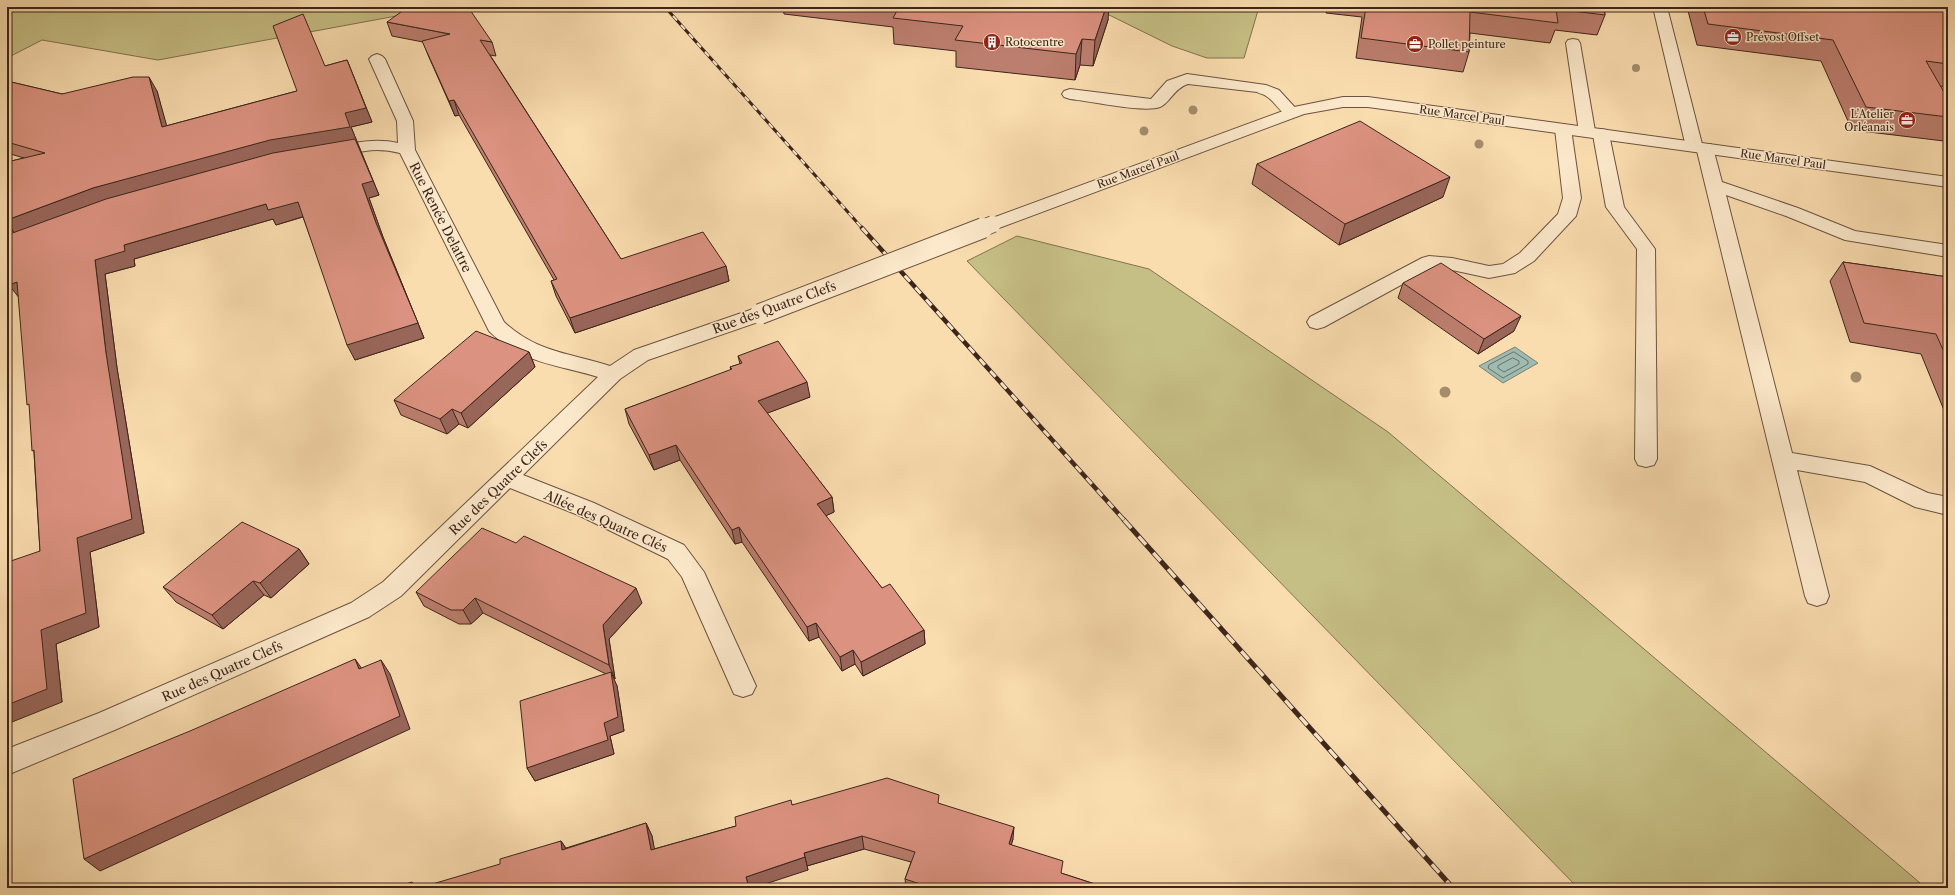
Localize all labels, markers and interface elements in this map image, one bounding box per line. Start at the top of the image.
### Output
office icon: Prévost Offset [1723,27,1743,47]
place label: Prévost Offset [1746,30,1819,44]
building icon: Rotocentre [982,32,1002,52]
office icon: Pollet peinture [1405,34,1425,54]
place label: Rotocentre [1005,35,1064,49]
place label: Pollet peinture [1428,37,1506,51]
street label: Rue Marcel Paul [1418,102,1506,128]
place label: L'Atelier Orléanais [1844,107,1894,134]
office icon: L'Atelier Orléanais [1897,110,1917,130]
street label: Rue Marcel Paul [1739,146,1827,172]
street label: Rue Marcel Paul [1095,148,1182,191]
street label: Rue Renée Delattre [406,159,476,275]
street label: Rue des Quatre Clefs [710,277,838,337]
street label: Rue des Quatre Clefs [446,436,551,538]
street label: Allée des Quatre Clés [541,486,670,555]
street label: Rue des Quatre Clefs [159,637,285,705]

